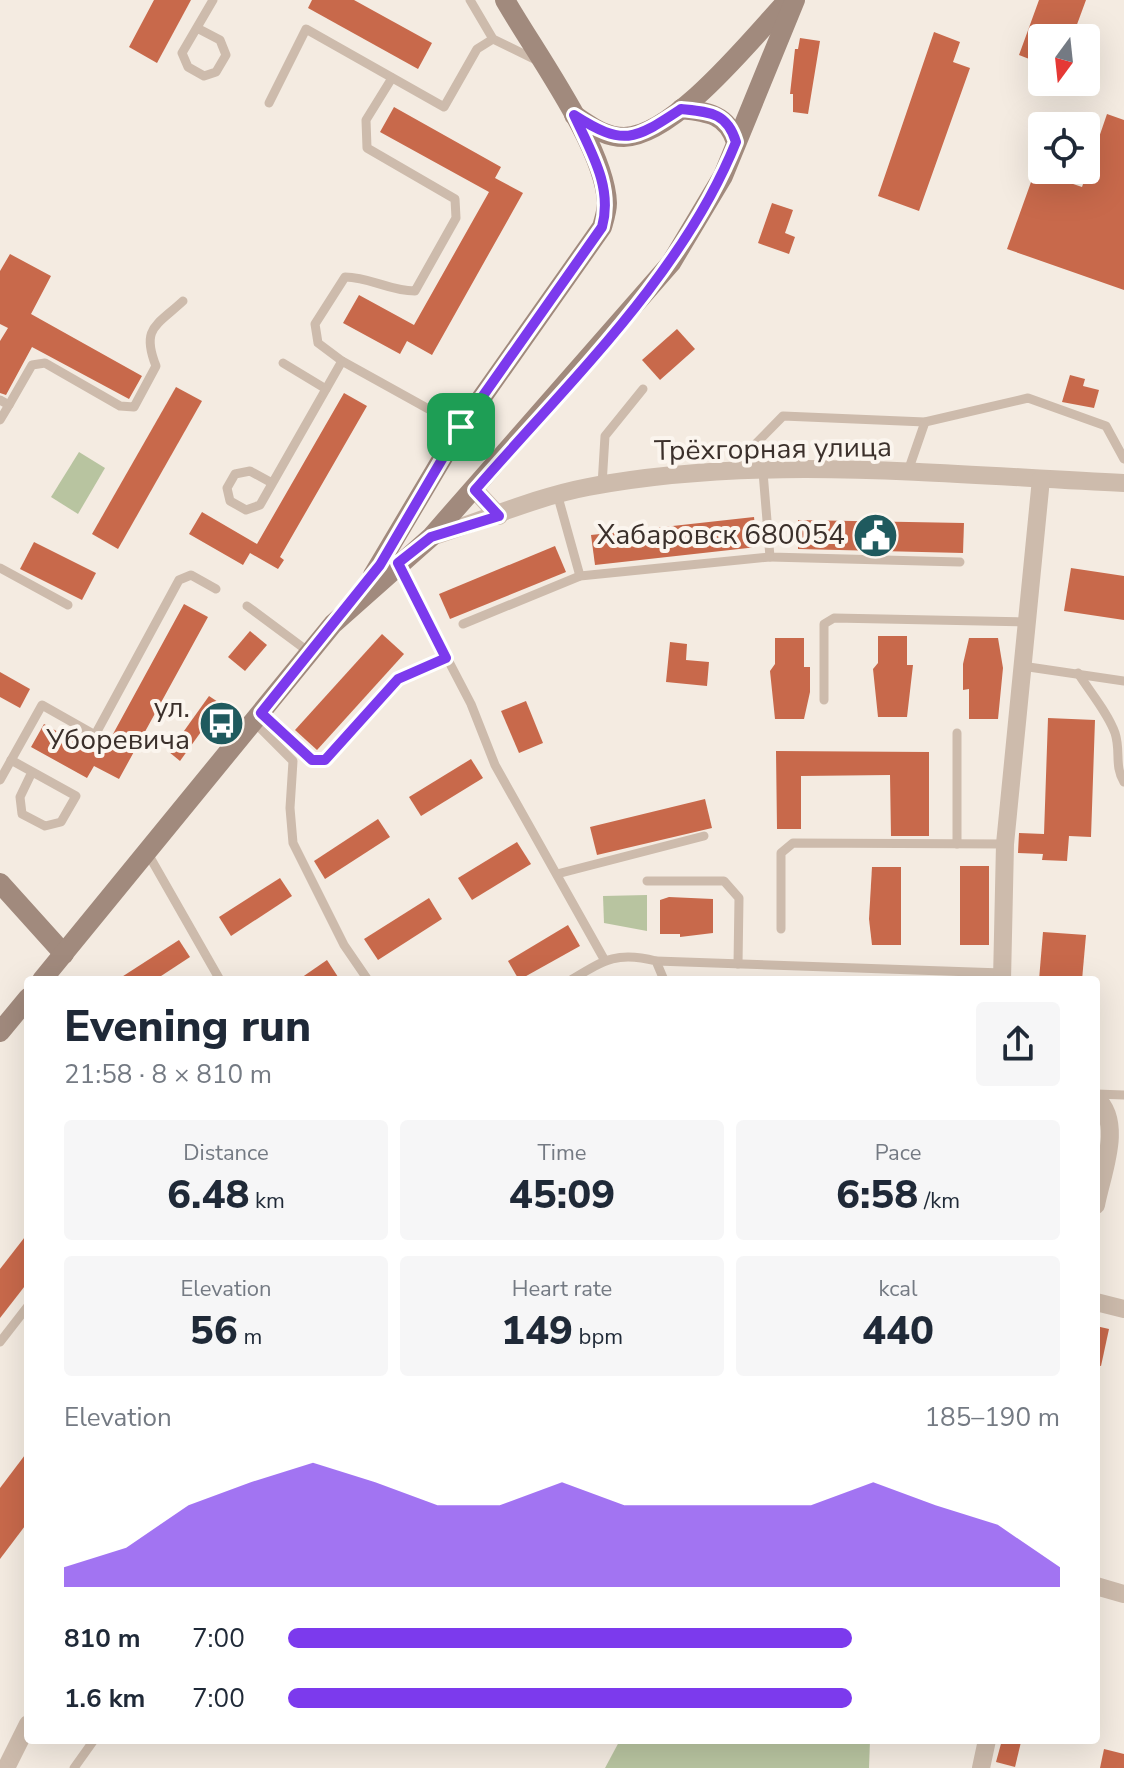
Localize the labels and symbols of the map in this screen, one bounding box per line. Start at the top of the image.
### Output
north arrow [1028,24,1100,96]
pin [427,393,495,461]
street label: Трёхгорная улица [654,428,892,470]
public building icon: Хабаровск 680054 [852,511,900,559]
place label: Хабаровск 680054 [597,516,845,554]
place label: ул. Уборевича [45,689,190,759]
bus stop icon: ул. Уборевича [197,700,245,748]

